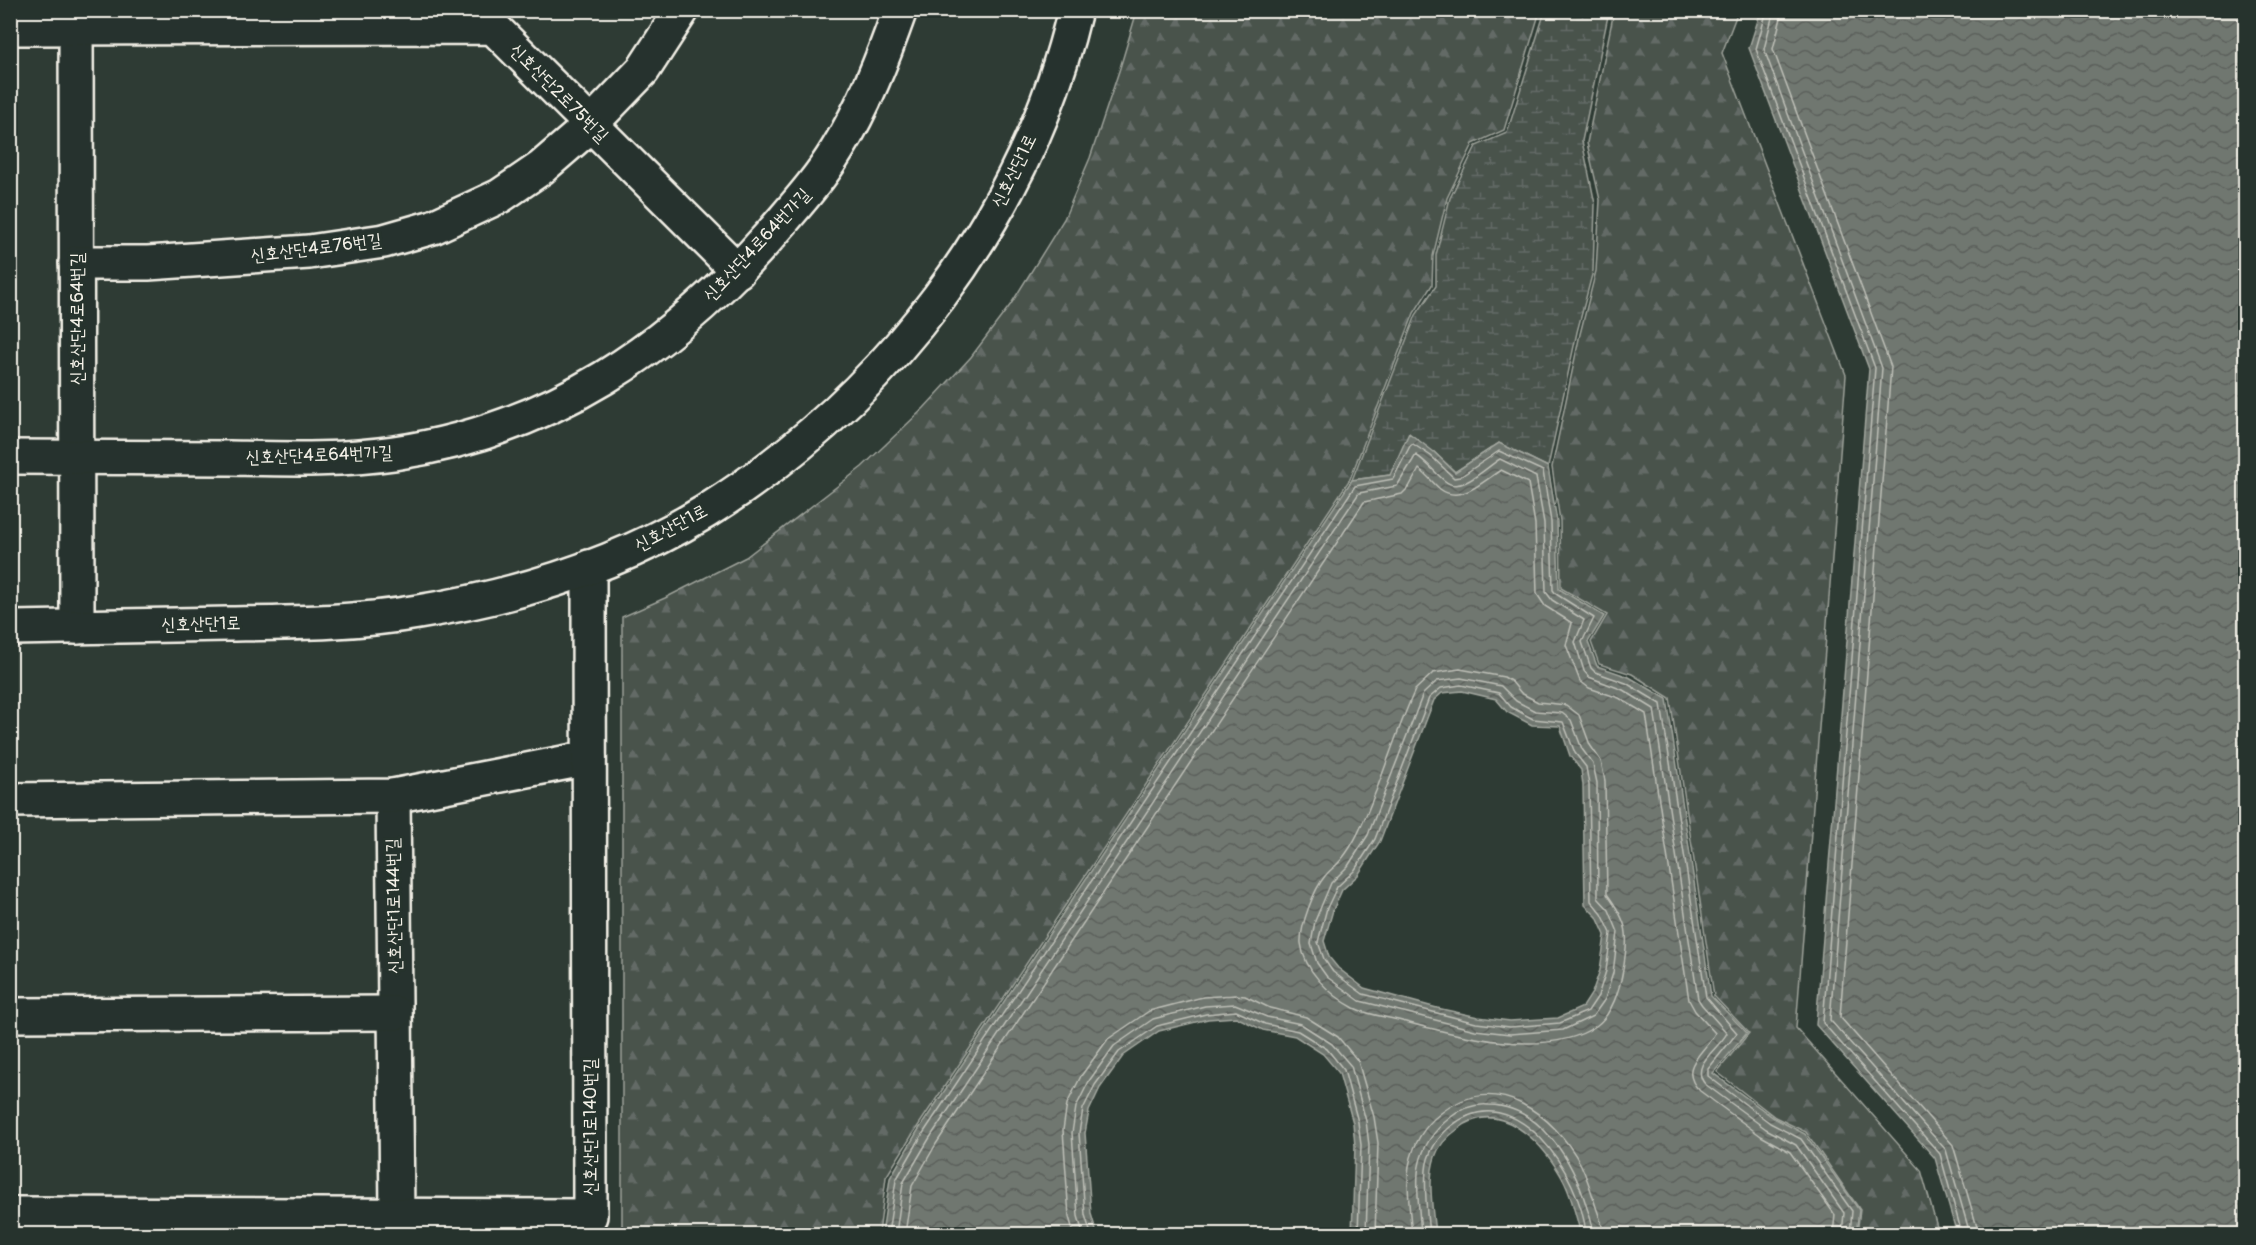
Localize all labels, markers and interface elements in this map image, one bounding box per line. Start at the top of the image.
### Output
street label: 신호산단2로75번길 [505,39,614,148]
street label: 신호산단1로 [986,130,1042,212]
street label: 신호산단4로64번가길 [698,183,816,307]
street label: 신호산단4로76번길 [249,228,383,267]
street label: 신호산단4로64번길 [66,252,89,385]
street label: 신호산단4로64번가길 [245,441,393,469]
street label: 신호산단1로 [631,499,711,557]
street label: 신호산단1로 [161,612,241,636]
street label: 신호산단1로144번길 [381,837,407,974]
street label: 신호산단1로140번길 [579,1057,602,1196]

